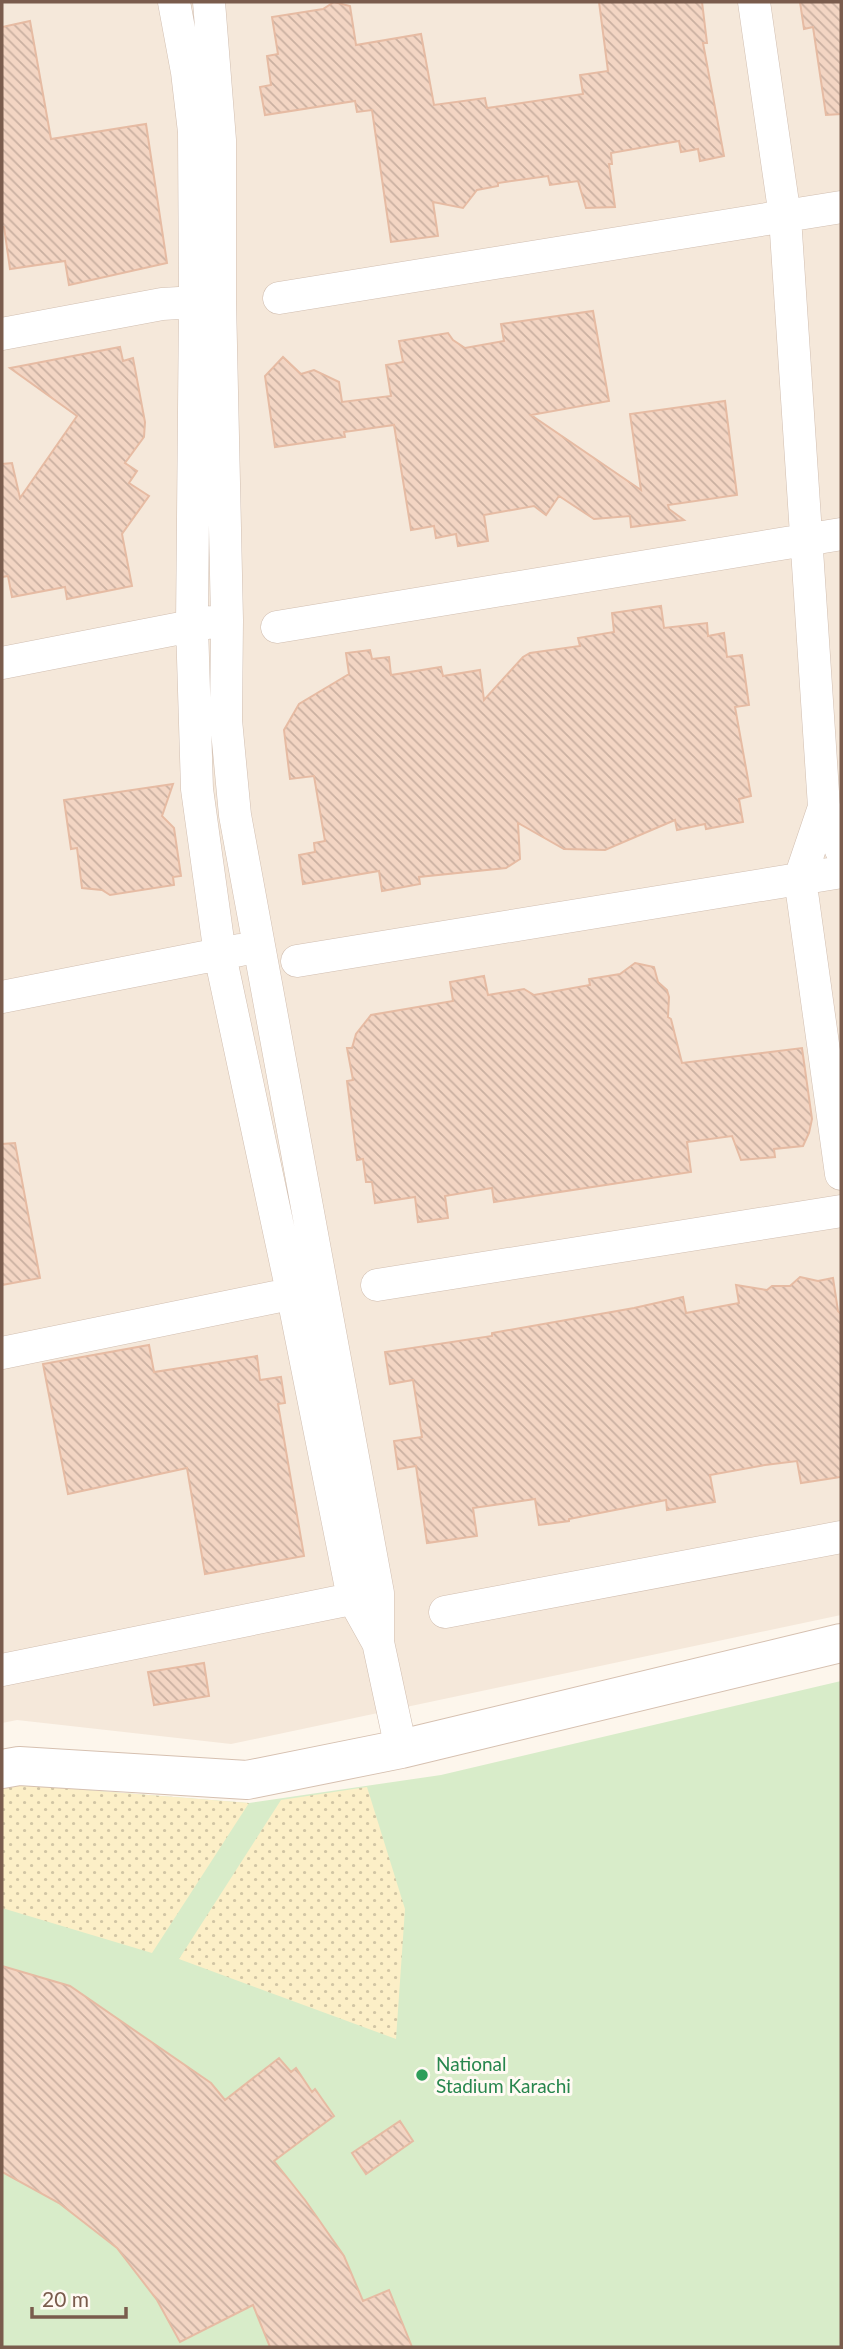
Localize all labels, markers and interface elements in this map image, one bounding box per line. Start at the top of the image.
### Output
place label: National Stadium Karachi [436,2052,571,2097]
marker: National Stadium Karachi [414,2067,430,2083]
scale bar [32,2276,126,2320]
text: 20 m [42,2286,89,2311]

